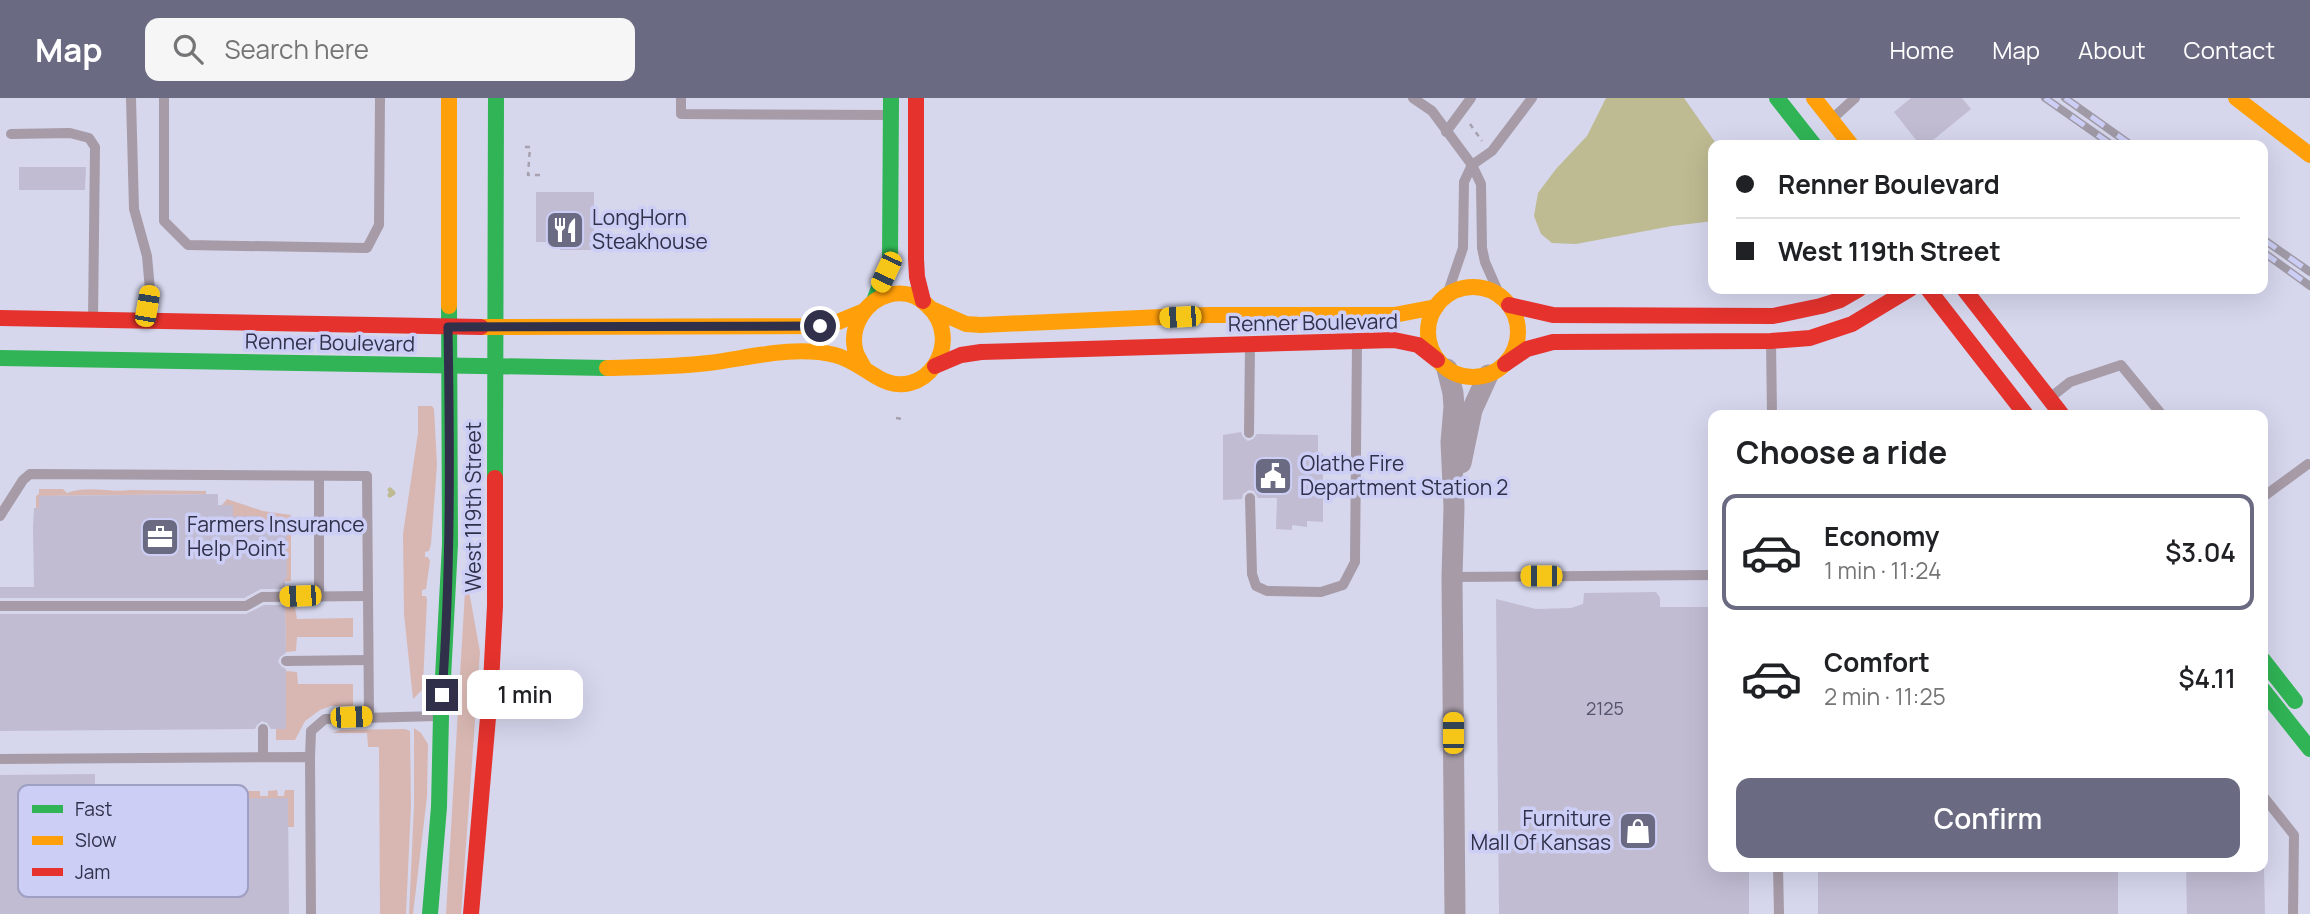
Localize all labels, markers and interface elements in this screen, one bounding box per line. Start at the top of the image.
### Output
search box [145,18,635,81]
text: Map [35,27,103,72]
icon: search [169,30,207,68]
text: Search here [225,31,369,67]
text: Home [1889,33,1954,66]
text: Map [1992,33,2040,66]
text: About [2078,33,2146,66]
text: Contact [2184,33,2275,66]
text: Renner Boulevard [1778,166,2000,202]
place label: LongHorn Steakhouse [592,203,708,255]
restaurant icon: LongHorn Steakhouse [544,209,586,251]
text: West 119th Street [1778,233,2001,269]
car [868,249,905,295]
car [134,283,161,329]
car [1159,305,1202,329]
street label: Renner Boulevard [1228,307,1398,337]
route start [804,310,836,342]
street label: Renner Boulevard [245,327,415,357]
street label: West 119th Street [459,422,487,592]
text: Choose a ride [1736,430,1947,474]
place label: Olathe Fire Department Station 2 [1300,449,1508,501]
public building icon: Olathe Fire Department Station 2 [1252,455,1294,497]
place label: Farmers Insurance Help Point [187,510,364,562]
office icon: Farmers Insurance Help Point [139,516,181,558]
text: Economy [1824,518,1939,554]
icon: car [1740,521,1803,584]
text: $3.04 [2165,534,2236,570]
text: 1 min · 11:24 [1824,554,1942,586]
car [1521,566,1563,587]
car [279,585,322,607]
text: Comfort [1824,644,1930,680]
icon: car [1740,647,1803,710]
text: $4.11 [2179,660,2236,696]
callout: 1 min [466,670,582,720]
text: 1 min [498,678,552,710]
route end [426,679,458,711]
text: 2 min · 11:25 [1824,680,1946,712]
house number: 2125 [1586,696,1624,720]
car [330,706,373,728]
car [1443,712,1464,754]
button: Confirm [1736,778,2240,858]
legend [18,785,248,897]
text: Fast [75,796,112,822]
place label: Furniture Mall Of Kansas [1471,804,1611,856]
shop icon: Furniture Mall Of Kansas [1617,810,1659,852]
text: Slow [75,827,117,853]
text: Jam [75,859,110,885]

